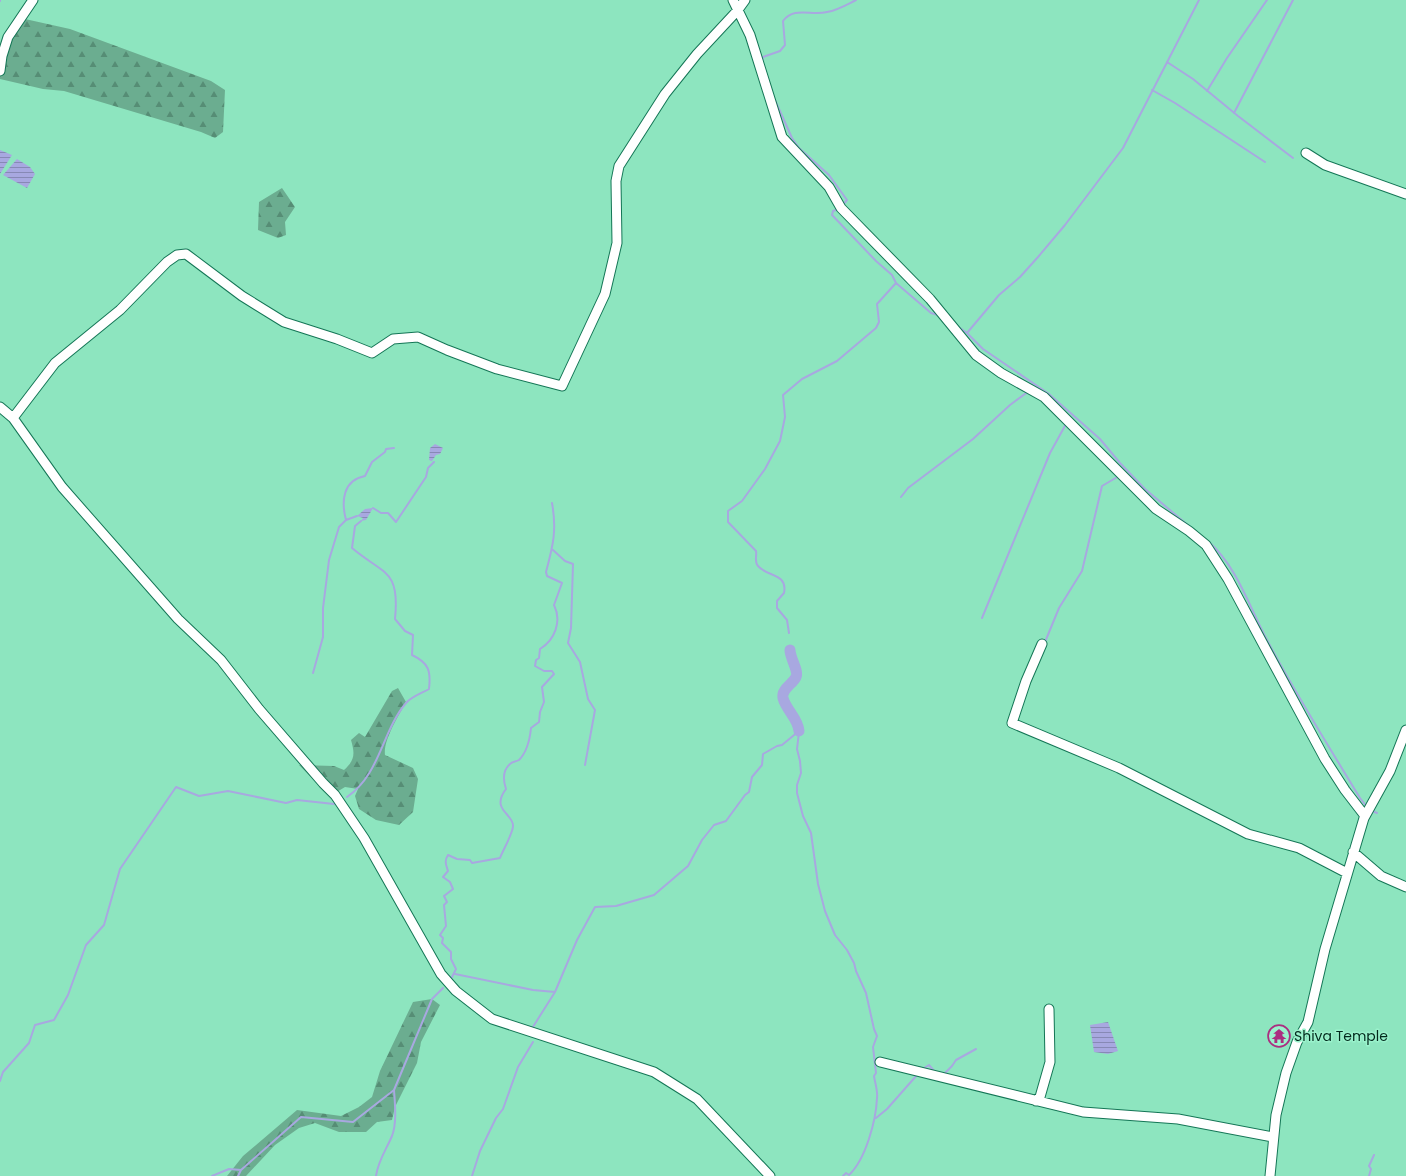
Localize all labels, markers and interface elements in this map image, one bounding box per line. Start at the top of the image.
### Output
temple icon: Shiva Temple [1266,1023,1292,1049]
place label: Shiva Temple [1294,1026,1388,1046]

